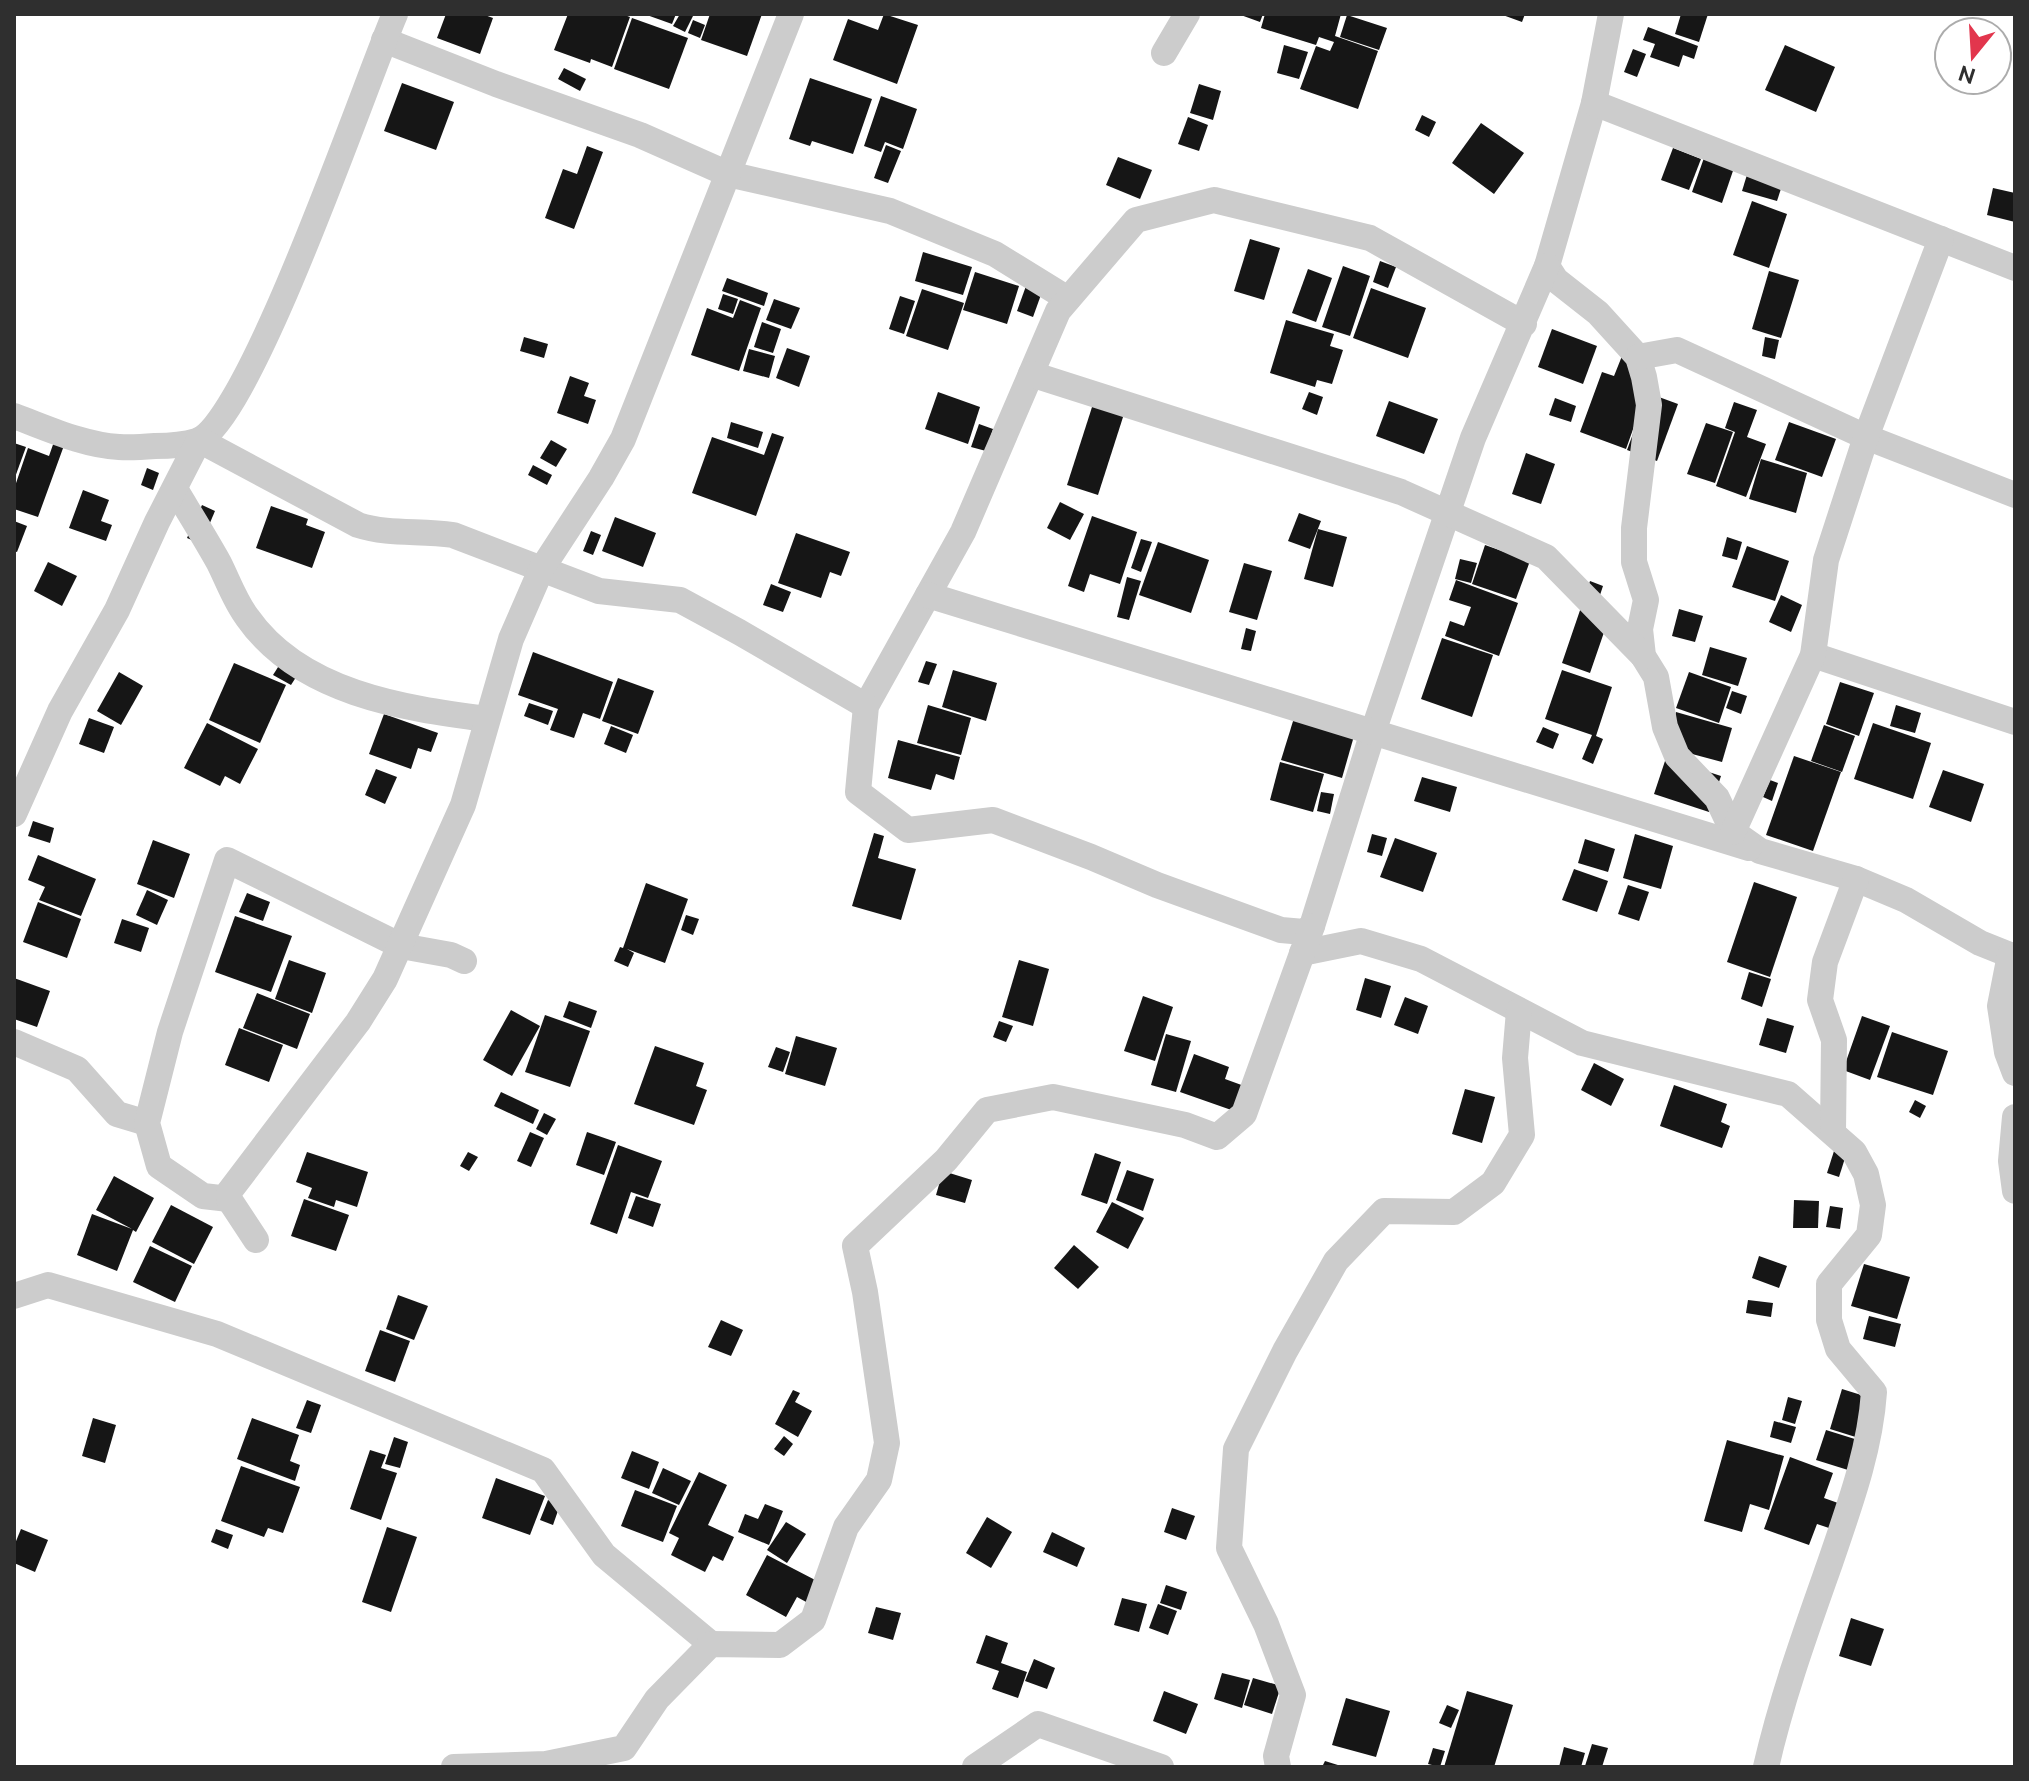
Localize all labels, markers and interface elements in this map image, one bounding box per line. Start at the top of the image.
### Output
north arrow [1933,16,2013,96]
text: N [1955,61,1978,90]

